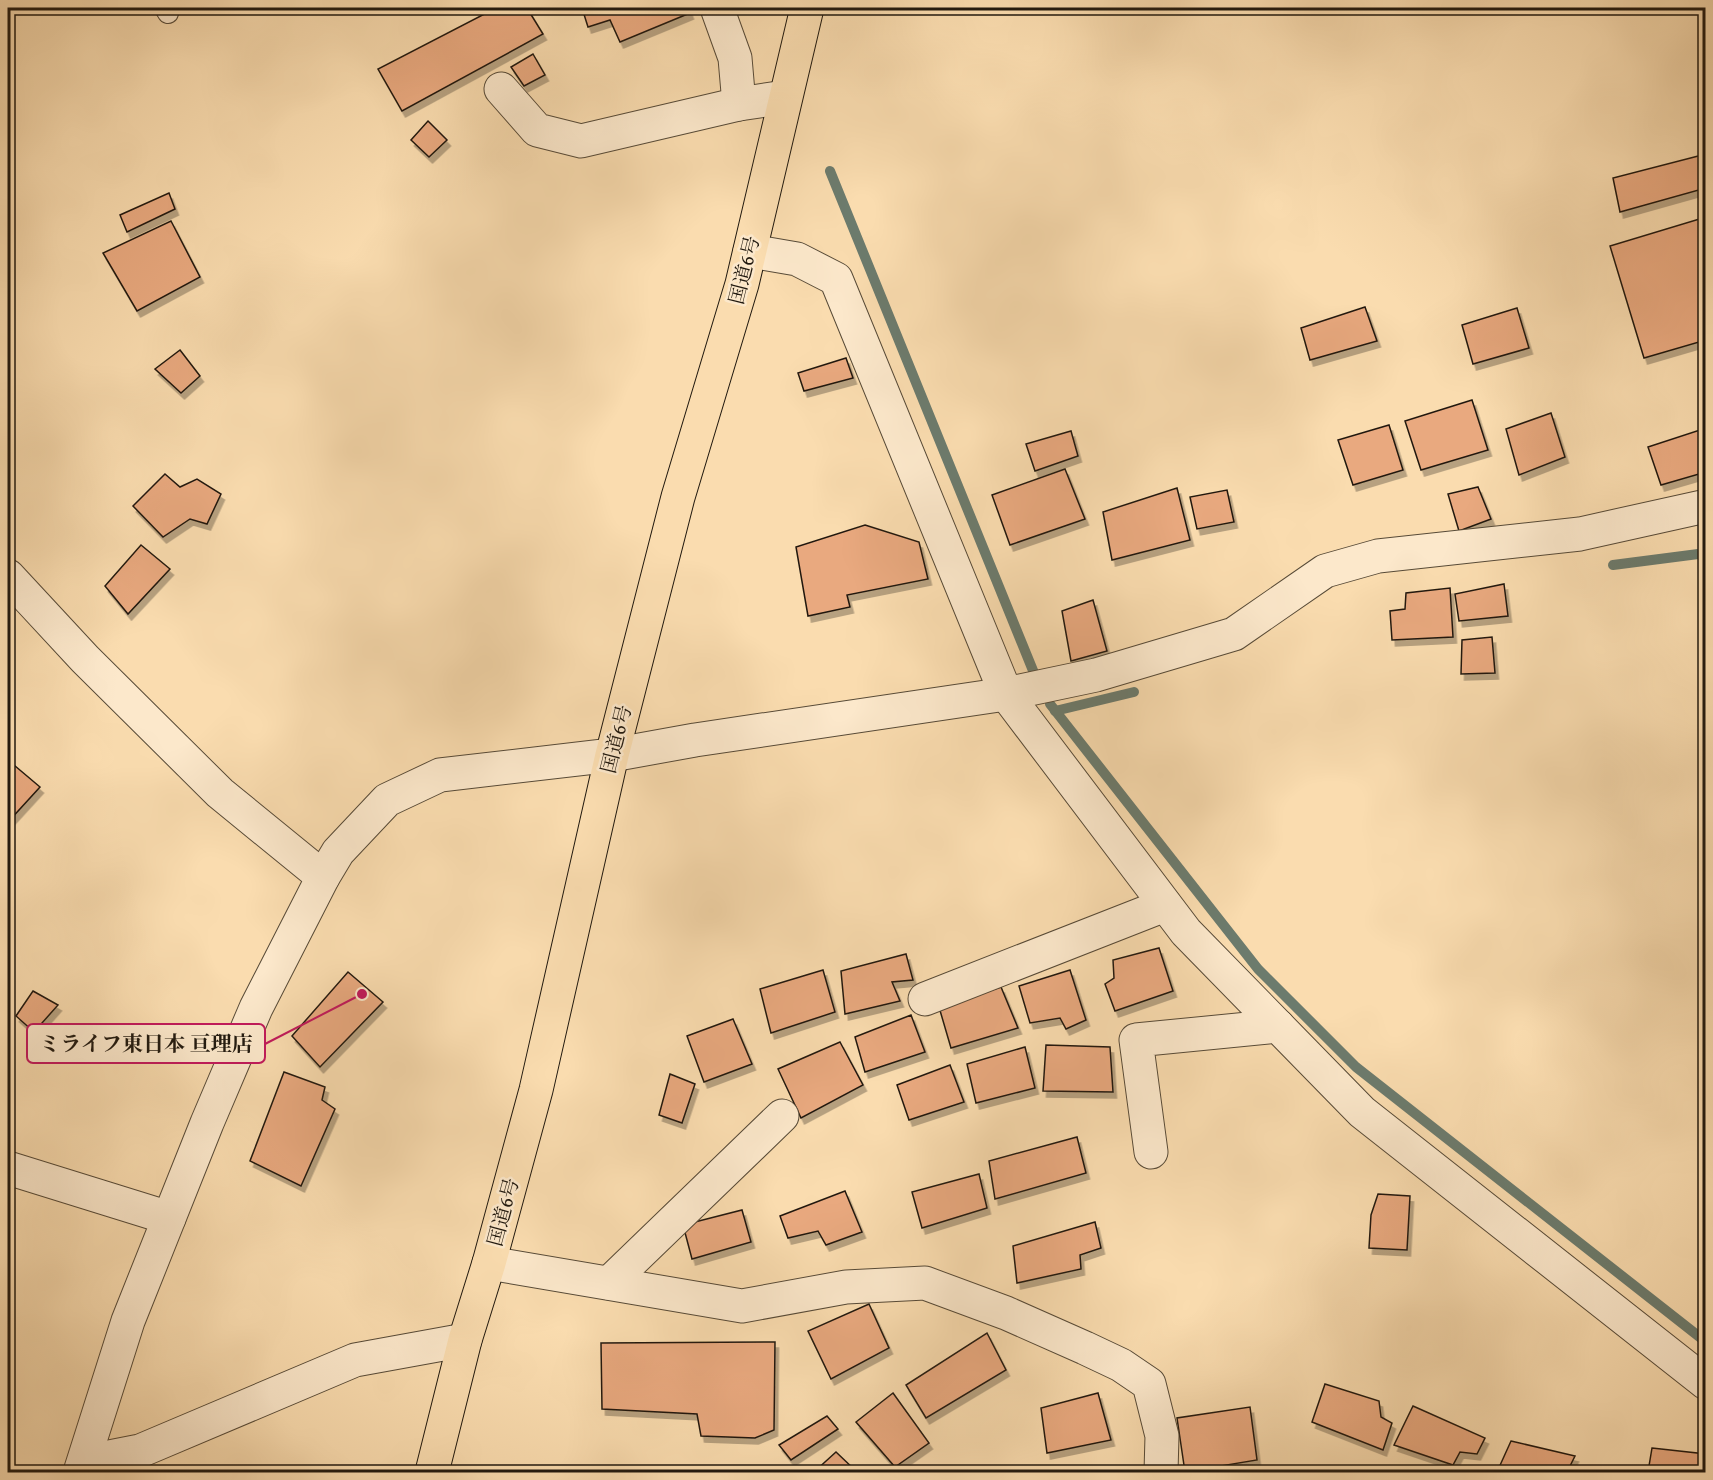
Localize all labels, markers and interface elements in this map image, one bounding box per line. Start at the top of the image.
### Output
street label: 国道6号 [721,233,766,307]
street label: 国道6号 [593,702,638,776]
callout: ミライフ東日本 亘理店 [27,1024,265,1063]
text: ミライフ東日本 亘理店 [39,1028,253,1059]
street label: 国道6号 [479,1174,526,1249]

